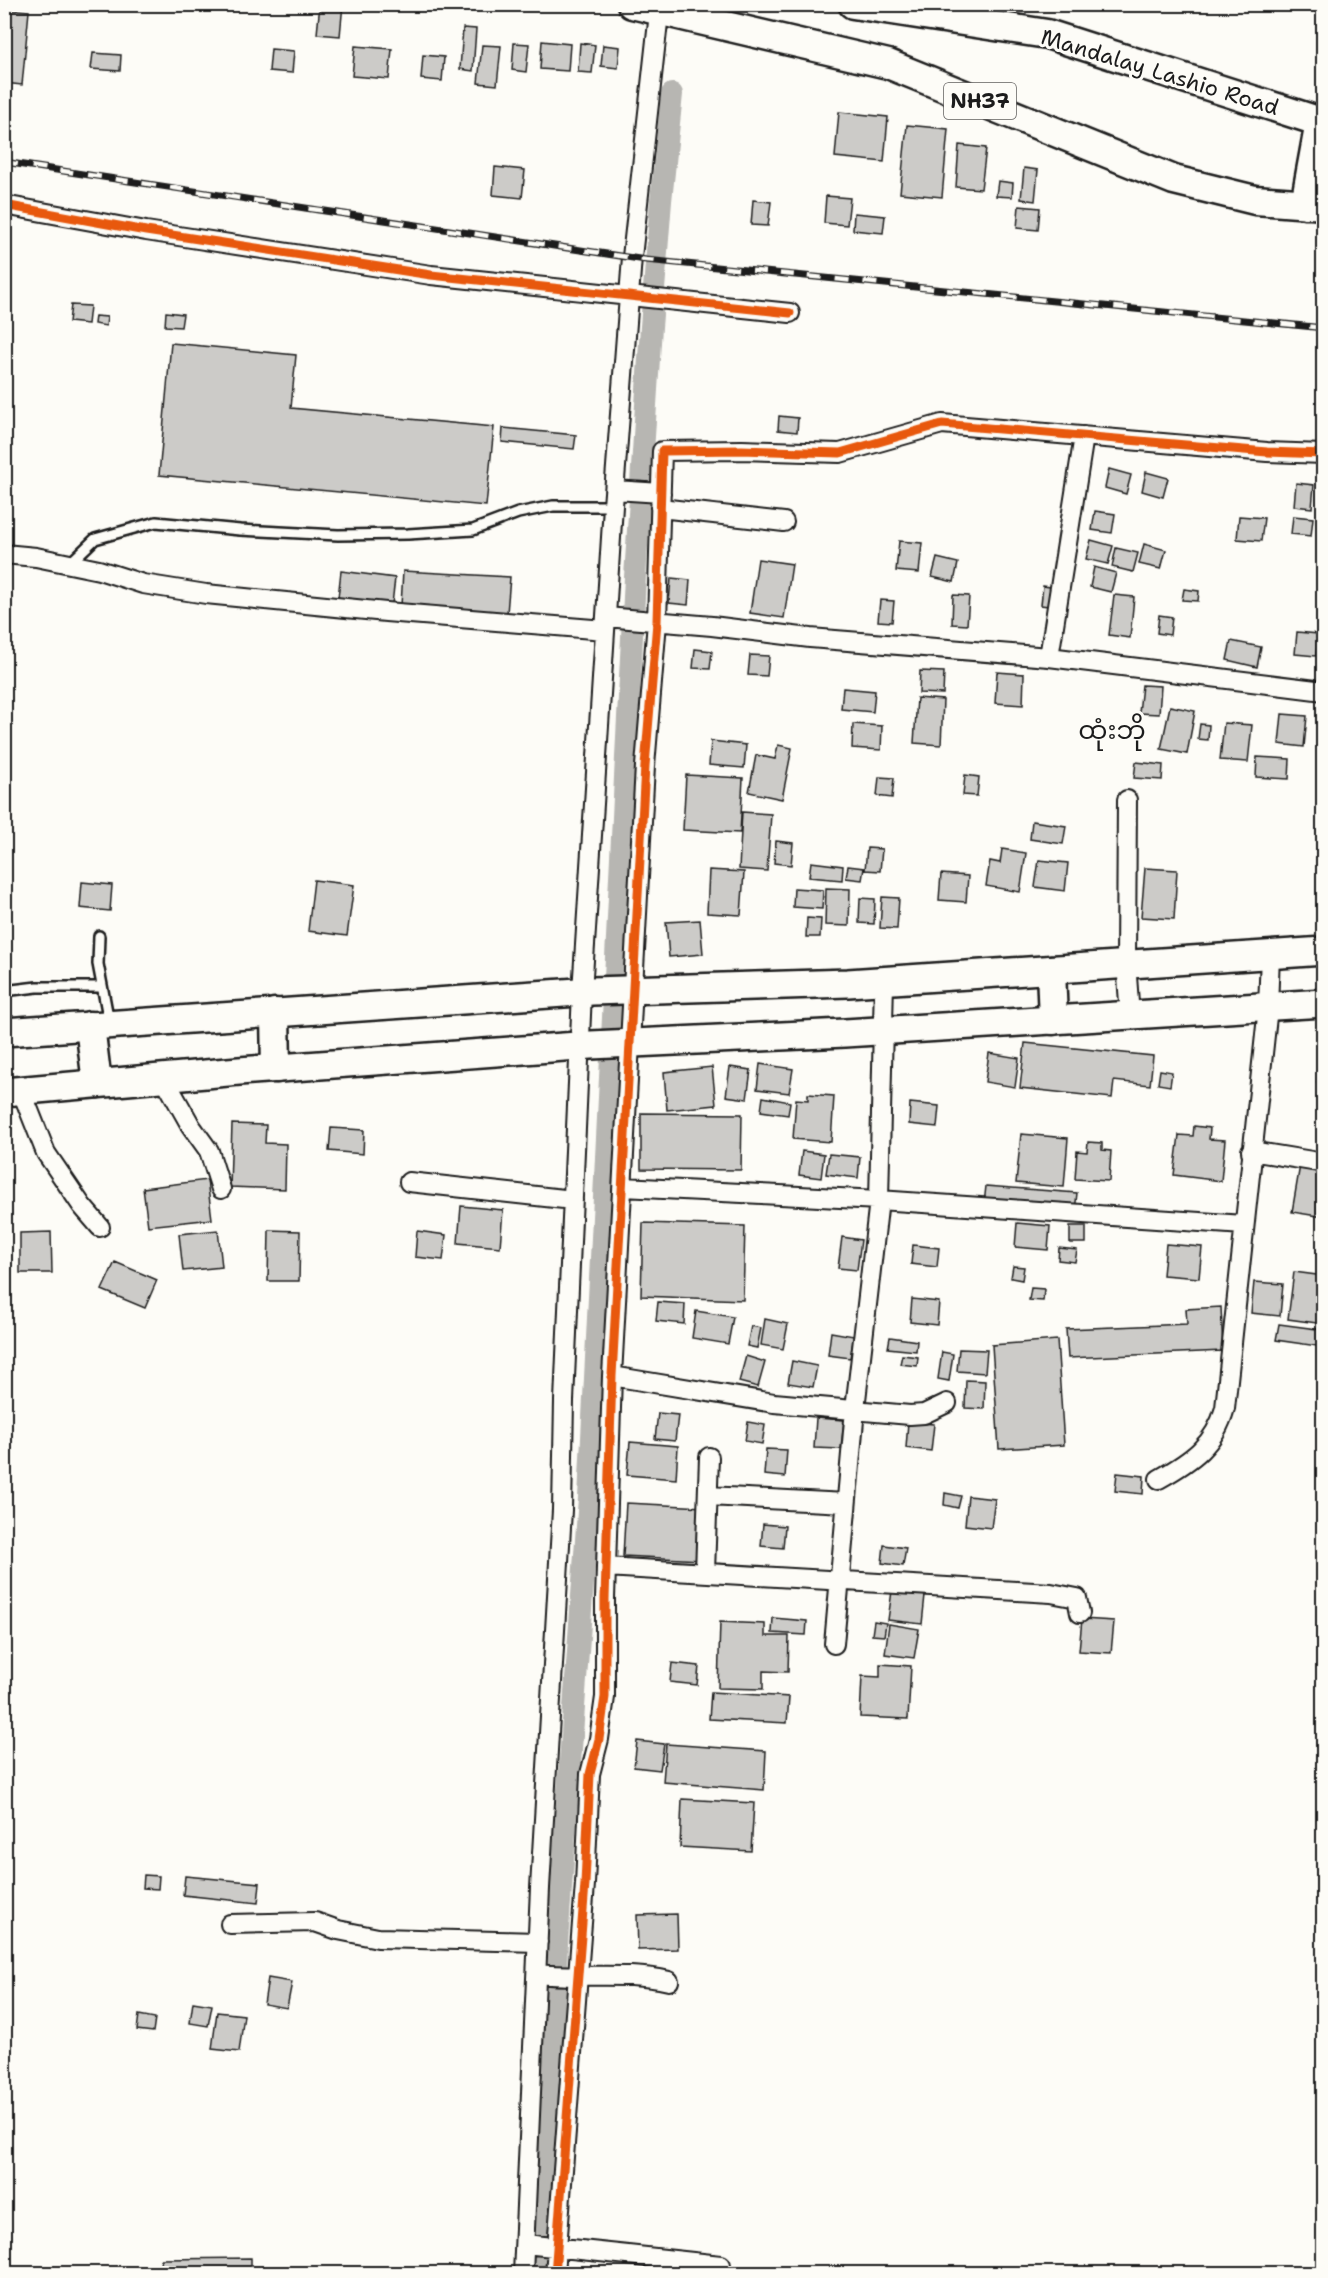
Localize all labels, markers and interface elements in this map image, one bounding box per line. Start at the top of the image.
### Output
street label: Mandalay Lashio Road [1038,22,1282,122]
road number: NH37 [944,83,1016,119]
district label: ထုံးဘို [1078,712,1146,751]

